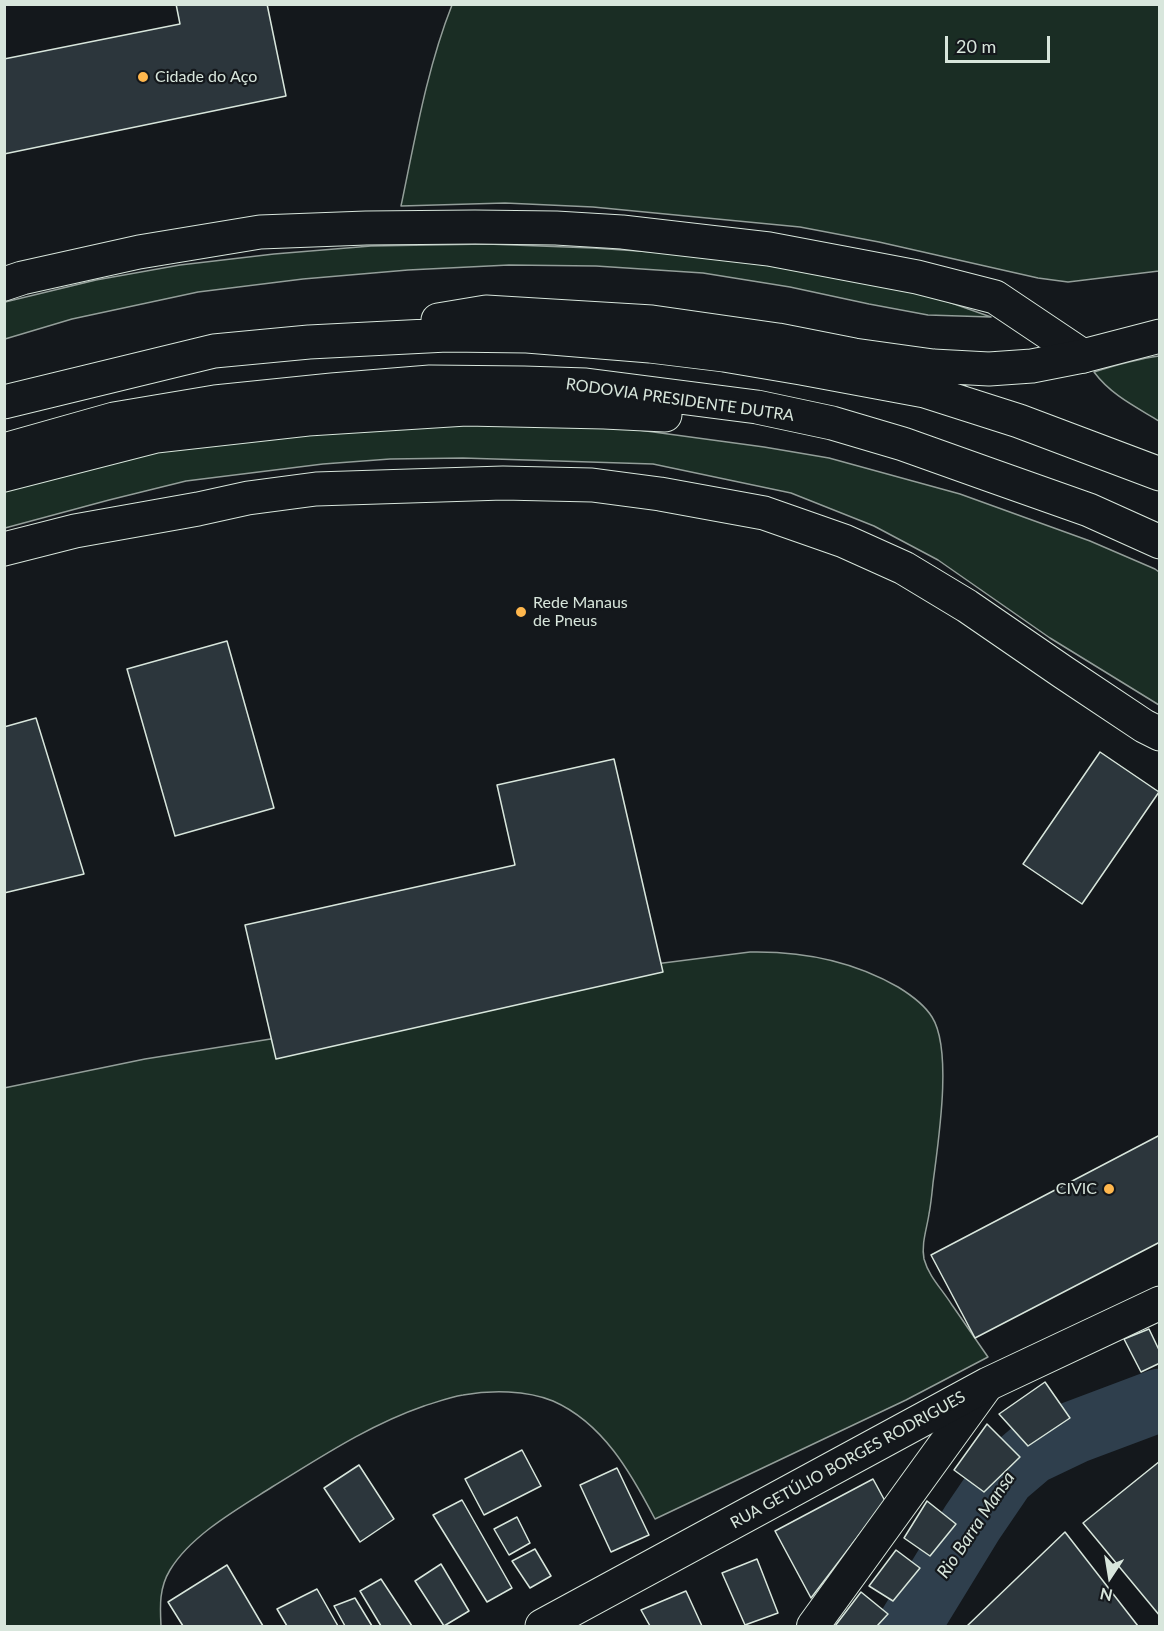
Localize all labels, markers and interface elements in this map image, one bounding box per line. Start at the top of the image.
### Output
scale bar [948,24,1053,62]
text: 20 m [956,35,996,57]
place label: Cidade do Aço [155,67,257,87]
marker: Cidade do Aço [136,70,150,84]
street label: RODOVIA PRESIDENTE DUTRA [565,374,795,426]
place label: Rede Manaus de Pneus [533,593,628,631]
marker: Rede Manaus de Pneus [514,605,528,619]
place label: CIVIC [1056,1179,1097,1199]
marker: CIVIC [1102,1182,1116,1196]
street label: RUA GETÚLIO BORGES RODRIGUES [727,1387,969,1533]
water label: Rio Barra Mansa [932,1468,1020,1582]
north arrow [1080,1547,1140,1607]
text: N [1098,1585,1114,1606]

